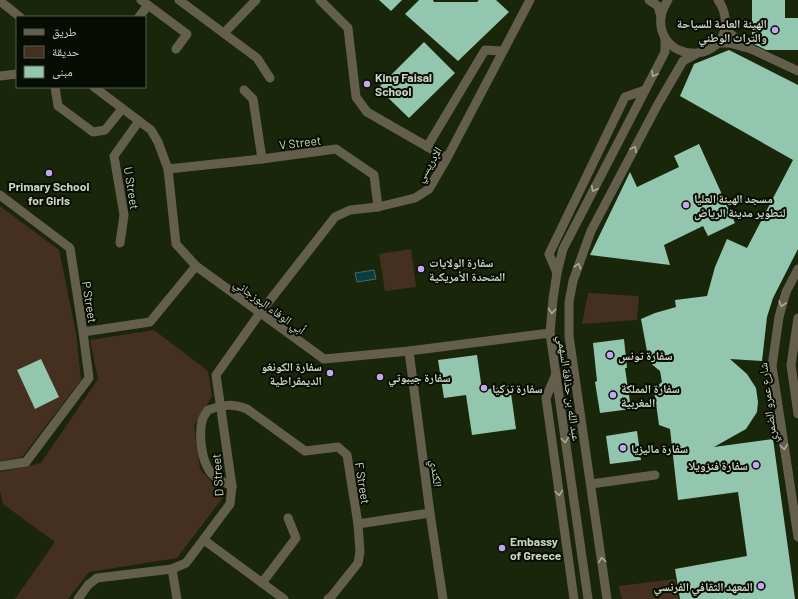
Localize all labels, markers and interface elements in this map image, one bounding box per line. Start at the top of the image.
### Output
legend [16,16,146,88]
place label: الهيئة العامة للسياحة والتراث الوطني [677,16,767,48]
text: طريق [52,24,77,39]
marker: الهيئة العامة للسياحة والتراث الوطني [770,25,780,35]
text: حديقة [52,44,80,59]
text: مبنى [52,64,73,79]
place label: King Faisal School [375,70,432,98]
one-way arrow [651,70,658,77]
marker: King Faisal School [362,79,372,89]
street label: V Street [278,132,322,152]
street label: الإدريسي [412,144,448,186]
one-way arrow [629,146,637,153]
street label: U Street [122,166,142,210]
marker: Primary School for Girls [44,168,54,178]
place label: Primary School for Girls [9,179,89,207]
one-way arrow [591,185,599,193]
place label: مسجد الهيئة العليا لتطوير مدينة الرياض [694,191,786,221]
marker: مسجد الهيئة العليا لتطوير مدينة الرياض [681,200,691,210]
place label: سفارة الولايات المتحدة الأمريكية [429,255,506,284]
one-way arrow [573,263,582,270]
marker: سفارة الولايات المتحدة الأمريكية [416,264,426,274]
street label: أبي الوفاء البوزجاني [229,275,309,340]
street label: P Street [80,280,100,324]
one-way arrow [778,301,787,308]
one-way arrow [548,308,557,314]
street label: عبد الله بن حذافة السهمي [552,334,584,442]
place label: سفارة تونس [618,348,673,364]
marker: سفارة تونس [605,350,615,360]
place label: سفارة الكونغو الديمقراطية [261,359,322,388]
street label: شارع عمرو الضمري [755,361,783,444]
marker: سفارة الكونغو الديمقراطية [325,368,335,378]
place label: سفارة جيبوتي [388,370,451,388]
marker: سفارة جيبوتي [375,372,385,382]
place label: سفارة تركيا [492,381,543,396]
place label: سفارة المملكة المغربية [621,381,680,410]
marker: سفارة تركيا [479,383,489,393]
marker: سفارة المملكة المغربية [608,390,618,400]
one-way arrow [560,437,569,443]
place label: سفارة ماليزيا [631,441,688,456]
marker: سفارة ماليزيا [618,443,628,453]
one-way arrow [779,443,788,450]
street label: D Street [209,453,225,497]
street label: الكندي [424,458,446,488]
place label: سفارة فنزويلا [688,458,748,473]
marker: سفارة فنزويلا [751,460,761,470]
street label: F Street [353,461,373,505]
one-way arrow [554,490,563,496]
place label: Embassy of Greece [510,534,562,562]
marker: Embassy of Greece [497,543,507,553]
one-way arrow [598,557,607,563]
place label: المعهد الثقافي الفرنسي [653,579,753,597]
marker: المعهد الثقافي الفرنسي [756,581,766,591]

